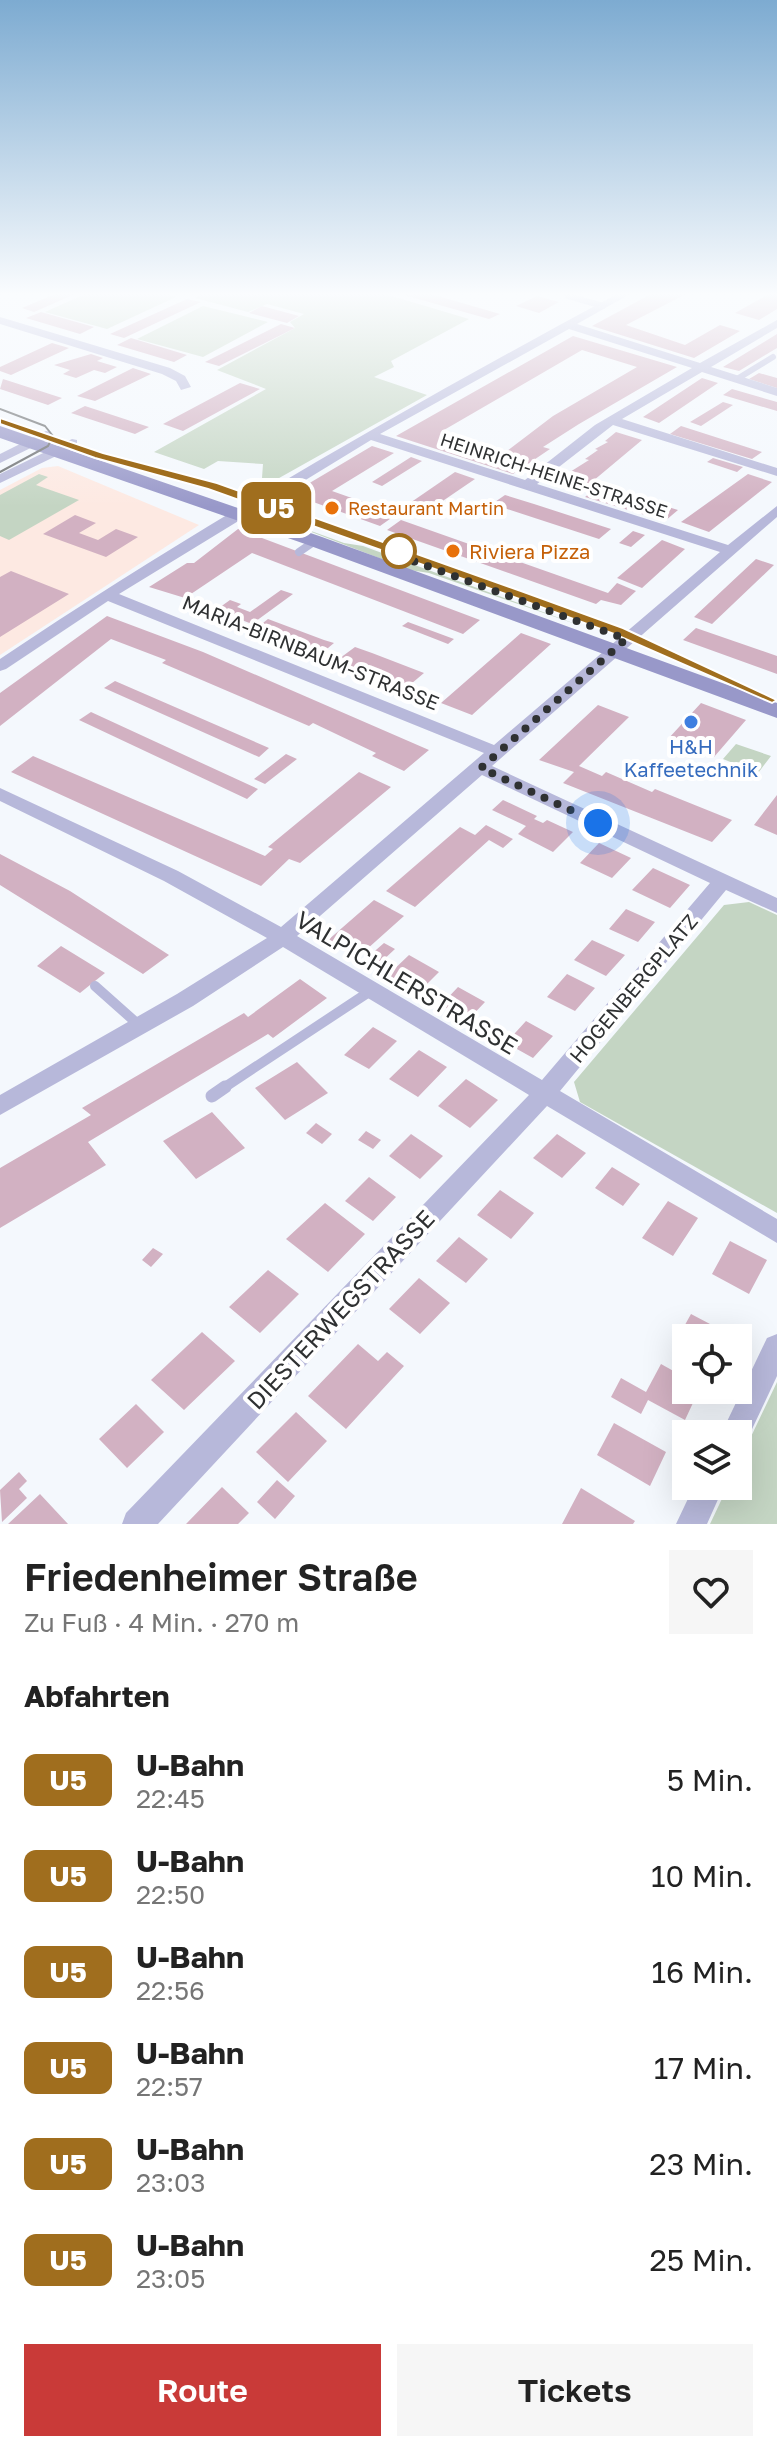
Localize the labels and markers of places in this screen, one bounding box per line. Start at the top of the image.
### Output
place label: Restaurant Martin [348,497,504,519]
marker: Restaurant Martin [323,499,341,517]
unlabelled marker [382,534,416,568]
place label: Riviera Pizza [469,539,590,563]
marker: Riviera Pizza [444,542,462,560]
marker: H&H Kaffeetechnik [682,713,700,731]
place label: H&H Kaffeetechnik [624,734,758,781]

